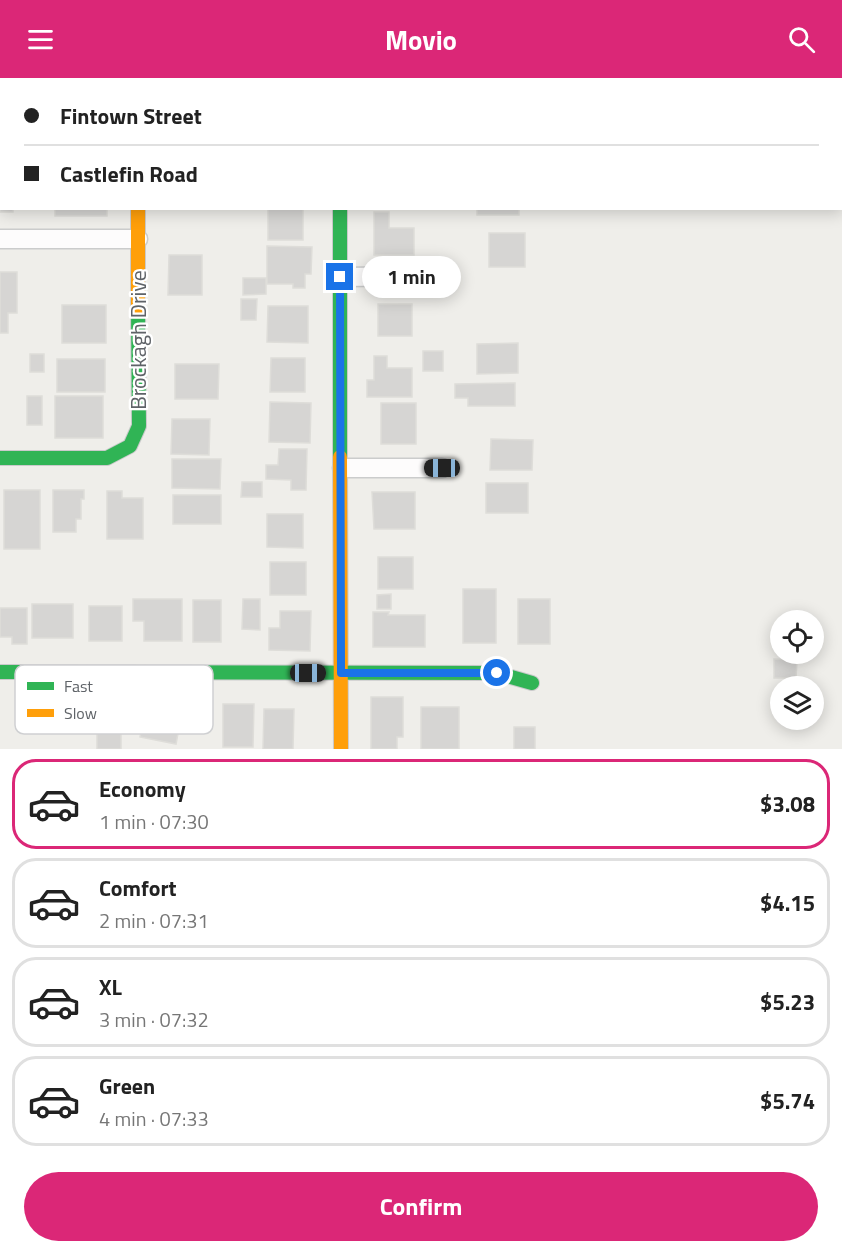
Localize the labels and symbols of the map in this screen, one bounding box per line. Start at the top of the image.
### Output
callout: 1 min [361,256,460,298]
route end [326,263,353,290]
street label: Brockagh Drive [121,270,155,410]
car [424,459,460,477]
route start [483,659,510,686]
car [290,664,326,682]
legend [15,665,213,734]
text: Fast [64,674,93,698]
text: Slow [64,701,97,725]

